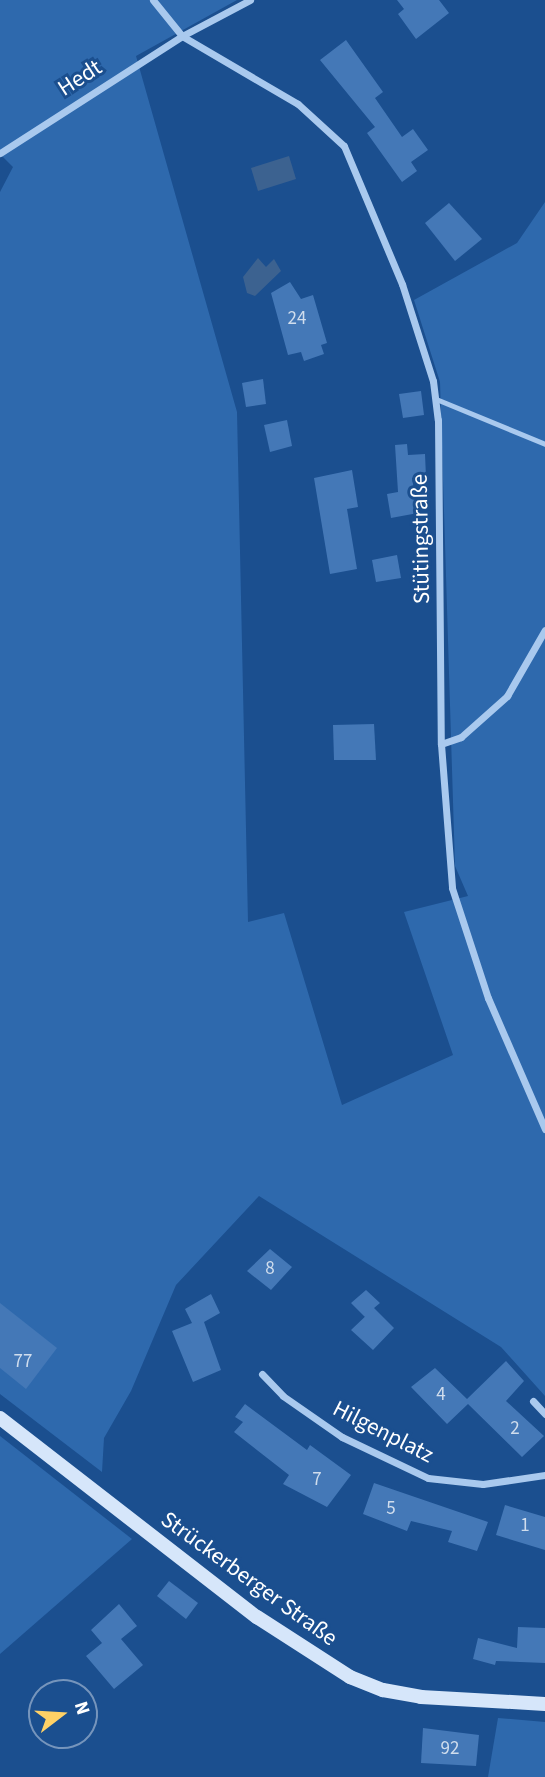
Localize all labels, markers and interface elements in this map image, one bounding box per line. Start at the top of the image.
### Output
street label: Hedt [53,54,107,102]
house number: 24 [288,308,306,330]
street label: Stütingstraße [406,474,436,604]
house number: 8 [265,1258,275,1280]
house number: 77 [14,1351,32,1373]
house number: 4 [436,1384,446,1406]
street label: Hilgenplatz [328,1395,438,1469]
house number: 2 [510,1418,520,1440]
house number: 7 [312,1469,322,1491]
house number: 5 [386,1498,396,1520]
street label: Strückerberger Straße [155,1506,343,1652]
house number: 1 [520,1515,530,1537]
north arrow [28,1679,98,1749]
text: N [67,1698,96,1718]
house number: 92 [441,1738,459,1760]

